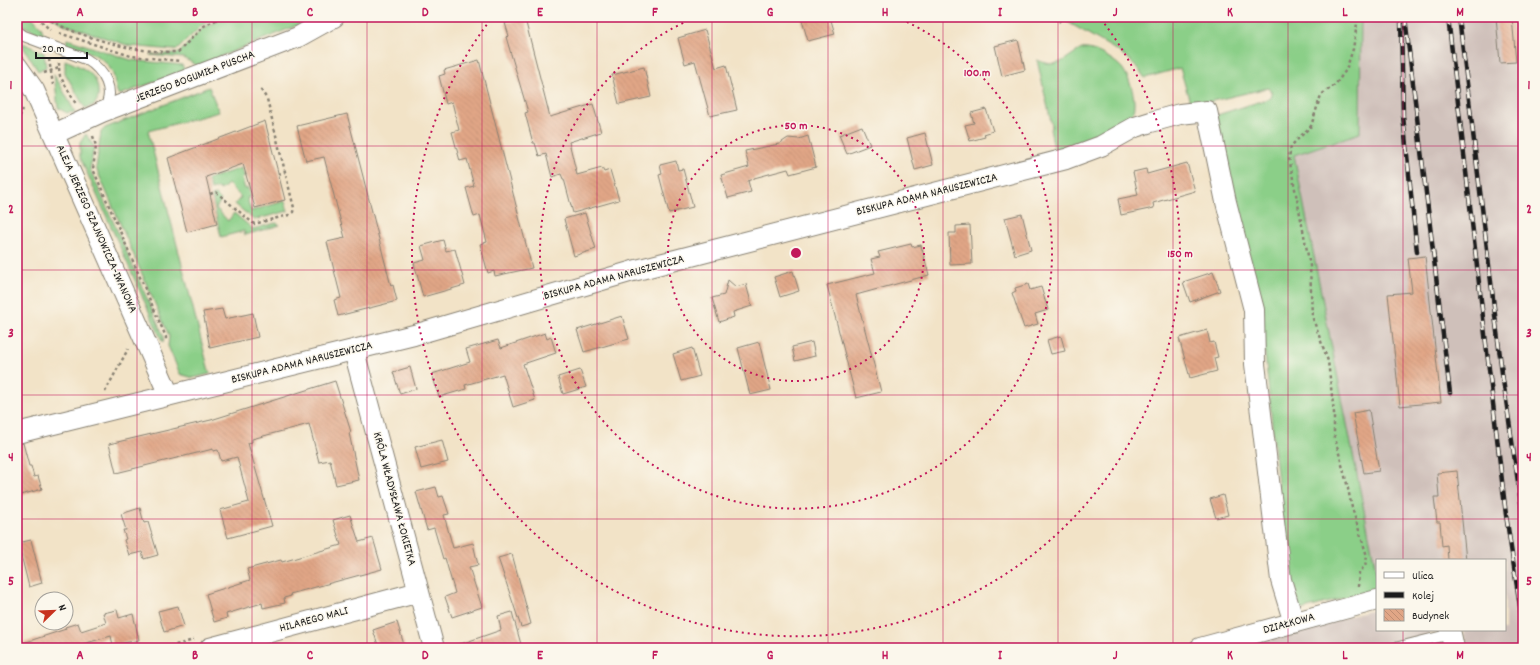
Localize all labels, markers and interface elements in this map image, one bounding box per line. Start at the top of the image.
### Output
text: A [76,4,84,23]
text: B [192,4,198,23]
text: C [307,4,314,23]
text: D [422,4,429,23]
text: E [537,4,544,23]
text: F [652,4,658,23]
text: G [767,4,774,23]
text: H [882,4,889,23]
text: I [998,4,1003,23]
text: J [1113,4,1118,23]
text: K [1227,4,1233,23]
text: L [1342,4,1348,23]
text: M [1456,4,1464,23]
scale bar [36,34,87,60]
text: 20 m [42,41,65,58]
street label: JERZEGO BOGUMIŁA PUSCHA [133,46,258,108]
text: 100 m [964,65,990,82]
text: 1 [10,77,13,96]
text: 1 [1528,77,1531,96]
text: 50 m [784,118,808,135]
street label: ALEJA JERZEGO SZAJNOWICZA-IWANOWA [51,142,141,316]
street label: BISKUPA ADAMA NARUSZEWICZA [855,169,1000,221]
text: 2 [8,201,14,220]
text: 2 [1526,201,1532,220]
centre of rings [789,246,803,260]
text: 150 m [1167,246,1193,263]
street label: BISKUPA ADAMA NARUSZEWICZA [542,251,687,305]
text: 3 [8,325,14,344]
text: 3 [1526,325,1532,344]
street label: BISKUPA ADAMA NARUSZEWICZA [230,337,375,389]
street label: KRÓLA WŁADYSŁAWA ŁOKIETKA [368,430,420,568]
text: 4 [8,449,14,468]
text: 4 [1526,449,1532,468]
legend [1376,559,1506,631]
text: Ulica [1412,568,1434,585]
text: 5 [8,573,14,592]
text: 5 [1526,573,1532,592]
text: Kolej [1412,588,1434,605]
north arrow [34,591,74,631]
text: N [53,602,70,614]
street label: HILAREGO MALI [278,603,351,637]
text: Budynek [1412,608,1449,625]
street label: DZIAŁKOWA [1261,609,1317,639]
text: A [76,647,84,665]
text: B [192,647,198,665]
text: C [307,647,314,665]
text: D [422,647,429,665]
text: E [537,647,544,665]
text: F [652,647,658,665]
text: G [767,647,774,665]
text: H [882,647,889,665]
text: I [998,647,1003,665]
text: J [1113,647,1118,665]
text: K [1227,647,1233,665]
text: L [1342,647,1348,665]
text: M [1456,647,1464,665]

